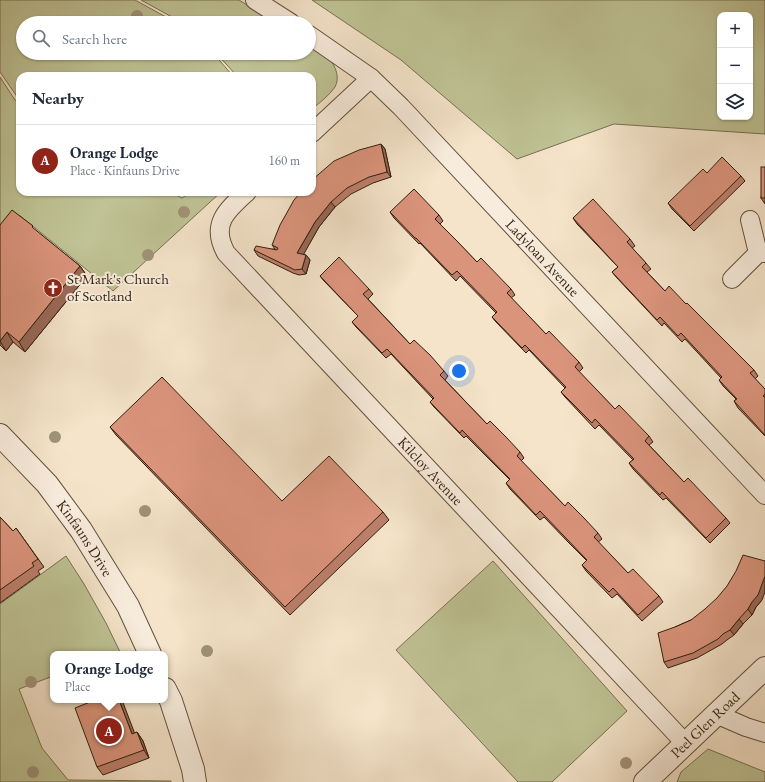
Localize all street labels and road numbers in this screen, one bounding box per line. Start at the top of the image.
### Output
street label: Ladyloan Avenue [502,215,584,300]
street label: Kilcloy Avenue [394,433,467,509]
street label: Kinfauns Drive [53,496,117,580]
street label: Peel Glen Road [666,687,744,762]

